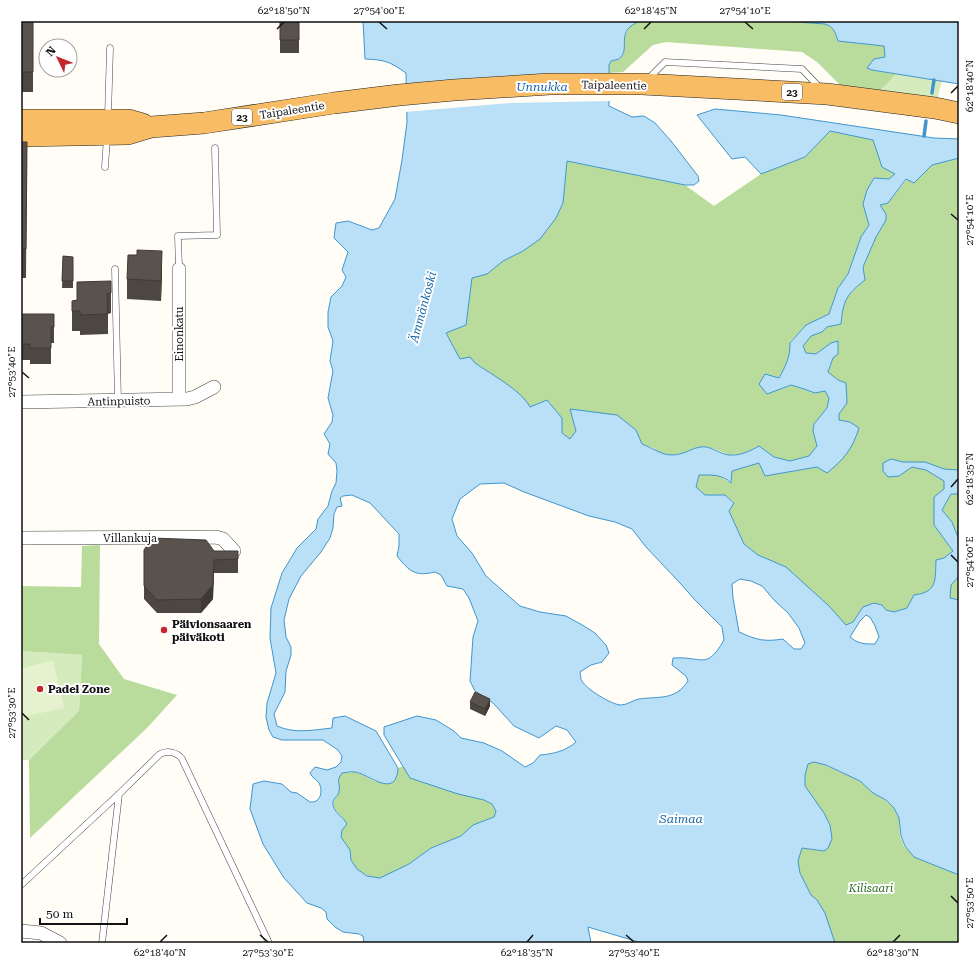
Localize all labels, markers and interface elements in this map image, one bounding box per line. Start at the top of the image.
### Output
text: 62°18'50"N [258,5,310,16]
text: 27°54'00"E [353,5,405,16]
text: 62°18'45"N [625,5,677,16]
text: 27°54'10"E [719,5,771,16]
north arrow [38,38,78,78]
text: N [43,44,59,59]
text: 62°18'40"N [964,60,975,112]
street label: Taipaleentie [581,78,647,93]
water label: Unnukka [516,80,568,94]
road number: 23 [782,84,802,100]
street label: Taipaleentie [259,99,325,122]
road number: 23 [232,109,252,125]
text: 27°54'10"E [964,194,975,246]
water label: Ämmänkoski [407,270,439,345]
street label: Einonkatu [173,306,186,361]
text: 27°53'40"E [6,346,17,398]
street label: Antinpuisto [87,394,151,409]
text: 62°18'35"N [964,453,975,505]
street label: Villankuja [103,532,157,545]
text: 27°54'00"E [964,536,975,588]
place label: Päivionsaaren päiväkoti [172,618,252,644]
marker: Päivionsaaren päiväkoti [159,625,169,635]
place label: Padel Zone [48,683,111,696]
marker: Padel Zone [35,684,45,694]
text: 27°53'30"E [6,687,17,739]
water label: Saimaa [658,812,703,826]
text: 27°53'50"E [964,877,975,929]
park label: Kilisaari [848,882,894,895]
scale bar [40,900,127,926]
text: 50 m [46,907,73,921]
text: 62°18'40"N [134,947,186,958]
text: 27°53'30"E [242,947,294,958]
text: 62°18'35"N [501,947,553,958]
text: 27°53'40"E [608,947,660,958]
text: 62°18'30"N [867,947,919,958]

